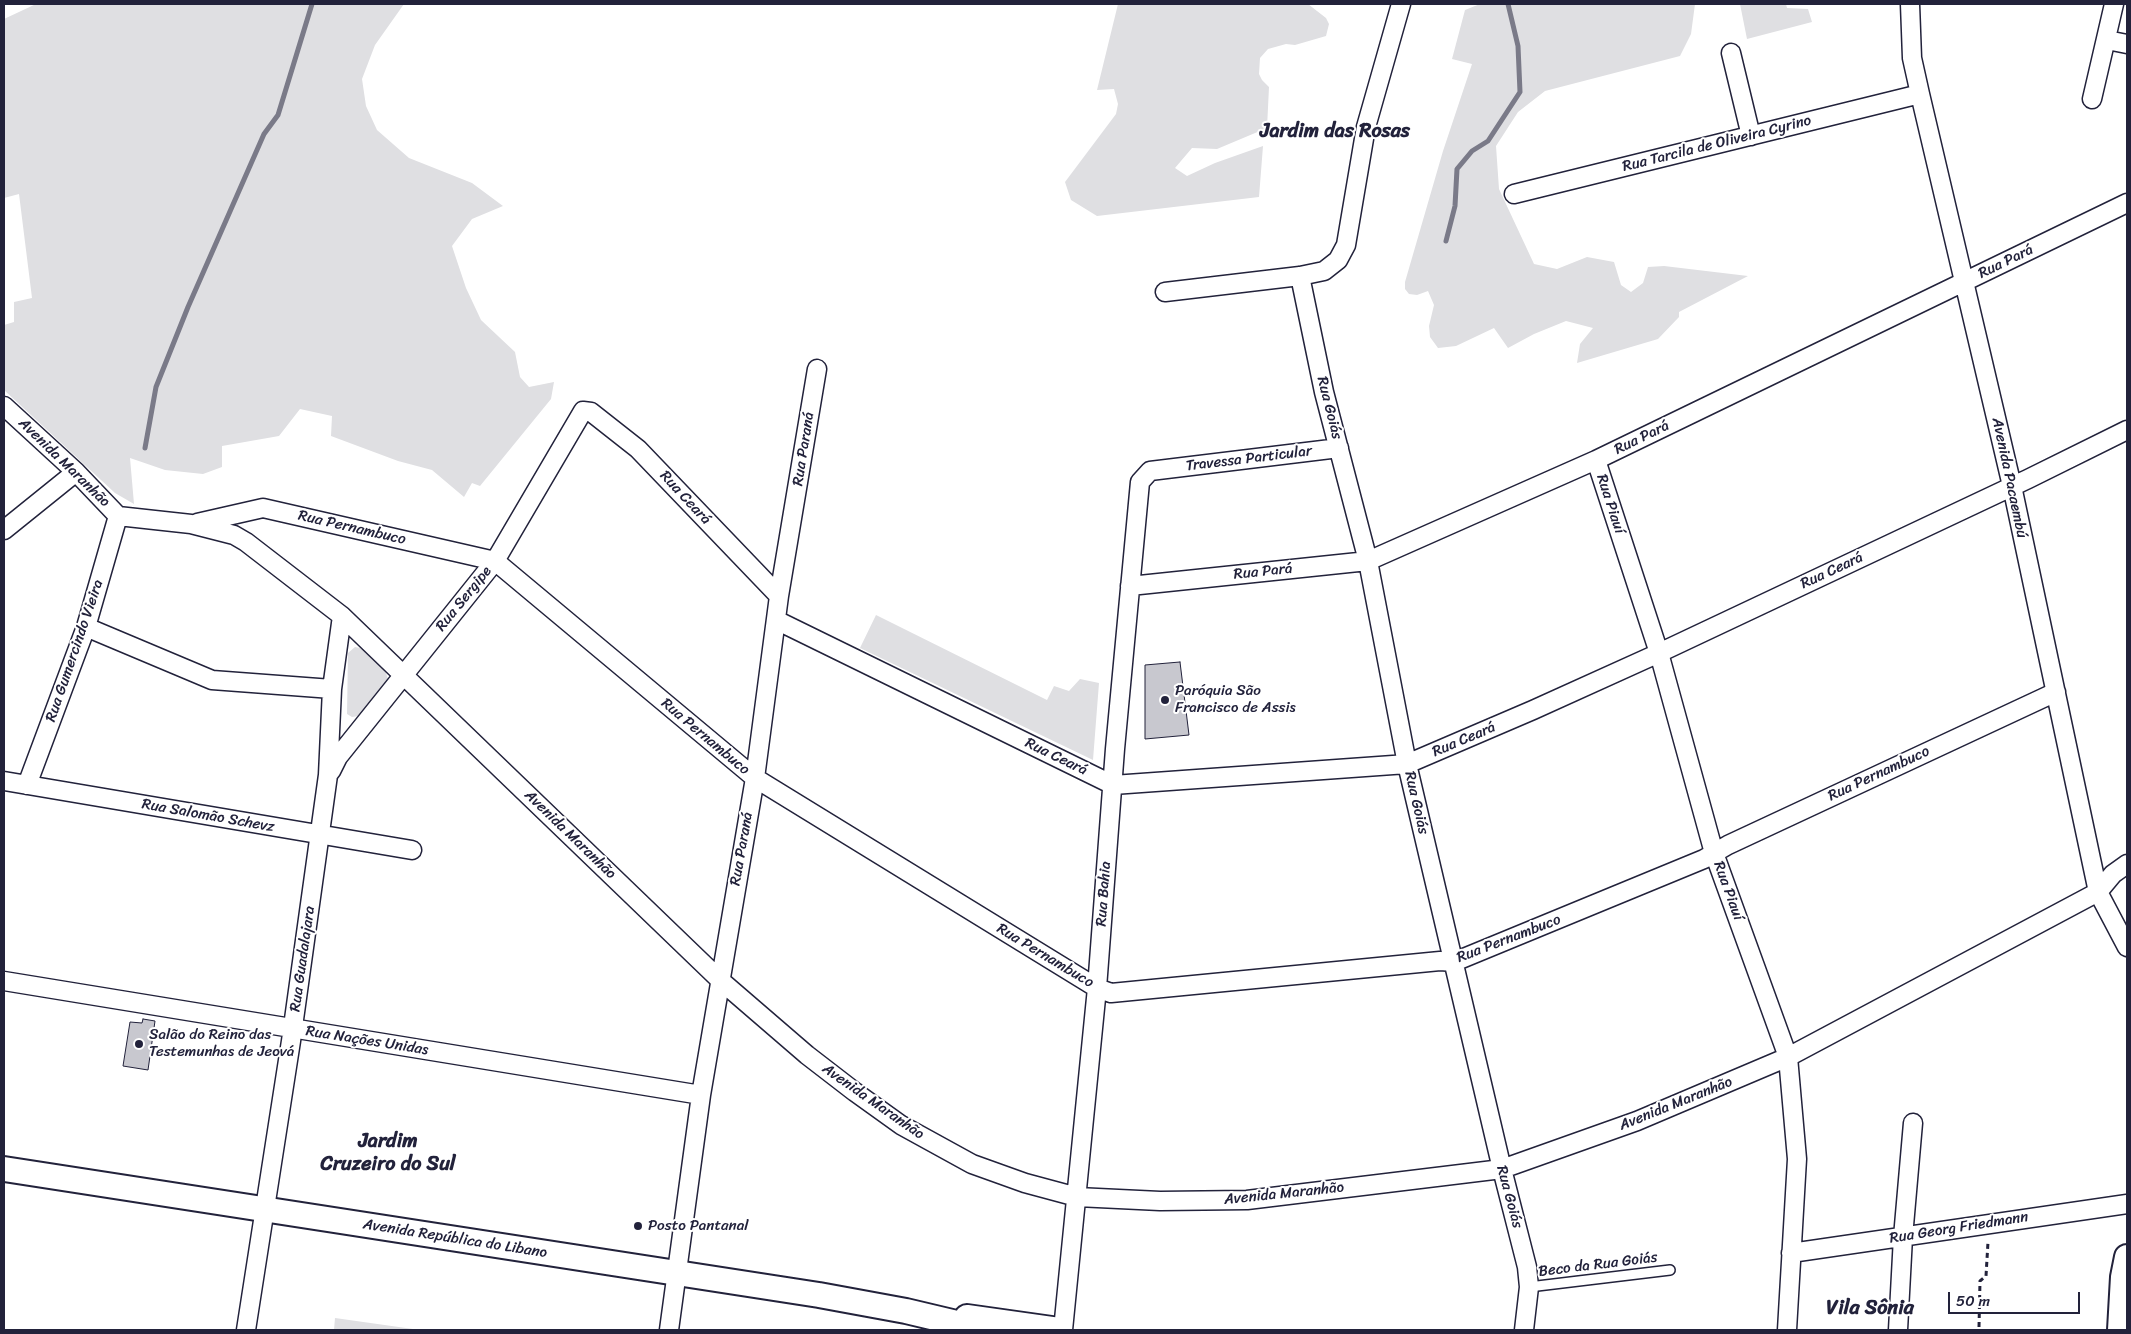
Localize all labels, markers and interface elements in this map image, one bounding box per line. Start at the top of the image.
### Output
street label: Rua Tarcila de Oliveira Cyrino [1621,112,1813,176]
district label: Jardim das Rosas [1260,120,1410,144]
street label: Rua Pará [1976,241,2036,283]
street label: Rua Goiás [1313,375,1345,441]
street label: Rua Paraná [789,411,819,487]
street label: Avenida Maranhão [14,415,114,511]
street label: Avenida Pacaembú [1987,416,2031,540]
street label: Rua Pará [1612,417,1672,459]
street label: Travessa Particular [1185,442,1313,476]
street label: Rua Ceará [656,467,714,529]
street label: Rua Piauí [1592,472,1628,536]
street label: Rua Pernambuco [296,507,408,549]
street label: Rua Ceará [1798,549,1866,593]
street label: Rua Pará [1233,560,1293,584]
street label: Rua Sergipe [432,563,496,635]
street label: Rua Gumercindo Vieira [42,578,108,724]
place label: Paróquia São Francisco de Assis [1175,682,1296,717]
marker: Paróquia São Francisco de Assis [1159,694,1171,706]
street label: Rua Pernambuco [657,695,753,779]
street label: Rua Ceará [1430,719,1498,761]
street label: Rua Ceará [1022,734,1090,780]
street label: Rua Pernambuco [1825,743,1933,805]
street label: Rua Goiás [1400,770,1432,836]
street label: Avenida Maranhão [520,787,620,883]
street label: Rua Salomão Schevz [140,795,276,837]
street label: Rua Paraná [727,811,757,887]
street label: Rua Piauí [1709,859,1747,923]
street label: Rua Bahia [1093,861,1115,927]
street label: Rua Guadalajara [287,905,319,1013]
street label: Rua Pernambuco [1454,911,1564,967]
street label: Rua Pernambuco [993,920,1097,992]
street label: Rua Nações Unidas [304,1022,430,1060]
place label: Salão do Reino das Testemunhas de Jeová [149,1026,294,1061]
marker: Salão do Reino das Testemunhas de Jeová [133,1038,145,1050]
street label: Avenida Maranhão [819,1060,927,1144]
street label: Avenida Maranhão [1617,1073,1735,1135]
district label: Jardim Cruzeiro do Sul [320,1130,456,1177]
street label: Rua Goiás [1492,1164,1526,1230]
street label: Avenida Maranhão [1223,1179,1345,1209]
street label: Rua Georg Friedmann [1888,1208,2030,1248]
street label: Avenida República do Libano [362,1216,548,1262]
place label: Posto Pantanal [648,1217,748,1235]
marker: Posto Pantanal [632,1220,644,1232]
street label: Beco da Rua Goiás [1538,1249,1658,1281]
scale bar [1951,1282,2084,1314]
text: 50 m [1956,1288,1990,1314]
district label: Vila Sônia [1826,1297,1914,1321]

